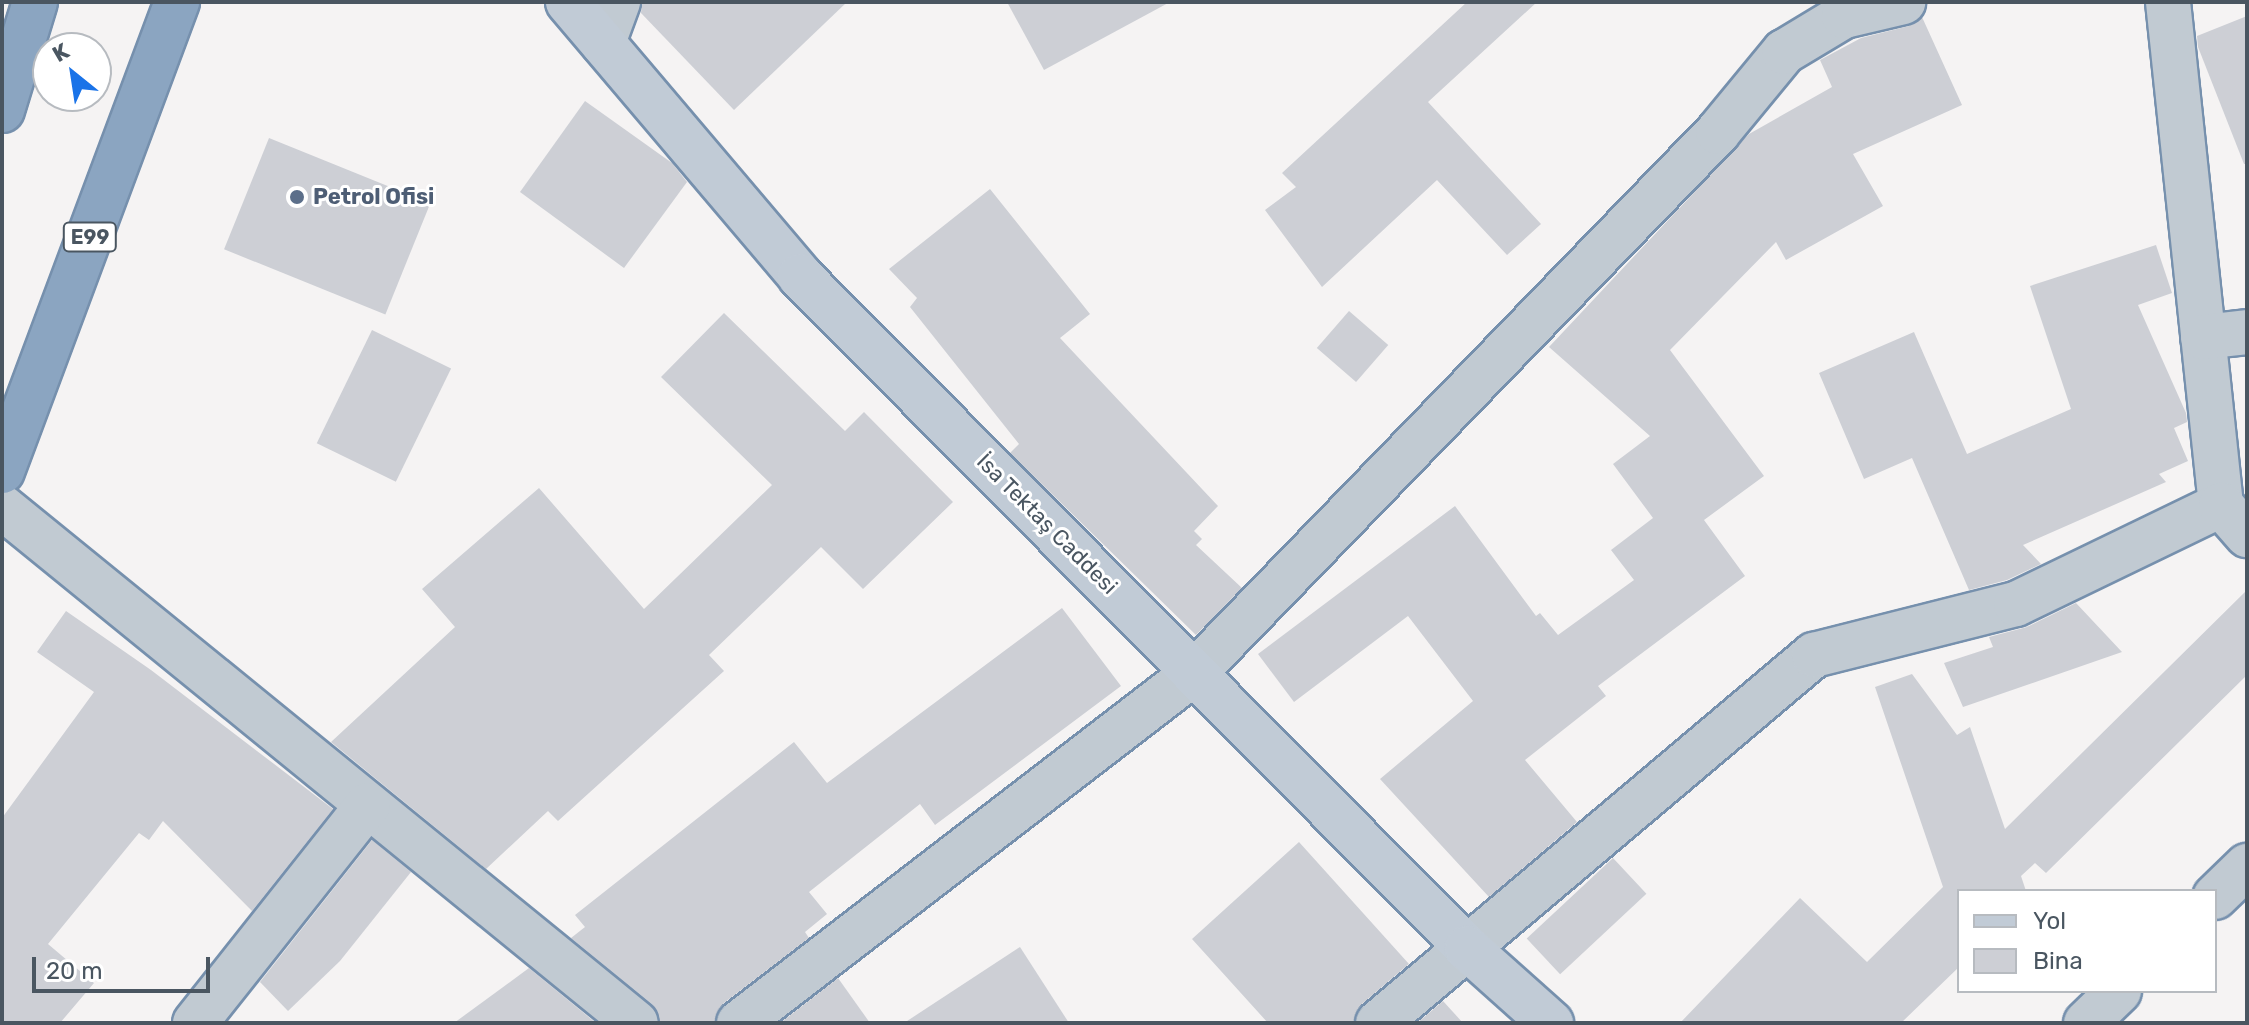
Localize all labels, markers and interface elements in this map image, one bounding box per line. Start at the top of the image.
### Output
north arrow [32,32,112,112]
text: K [48,37,74,68]
place label: Petrol Ofisi [313,184,434,210]
marker: Petrol Ofisi [288,188,306,206]
road number: E99 [62,221,118,253]
street label: İsa Tektaş Caddesi [971,448,1123,600]
legend [1957,889,2217,993]
text: Yol [2033,907,2066,935]
scale bar [36,941,214,991]
text: Bina [2033,947,2083,975]
text: 20 m [46,957,103,985]

